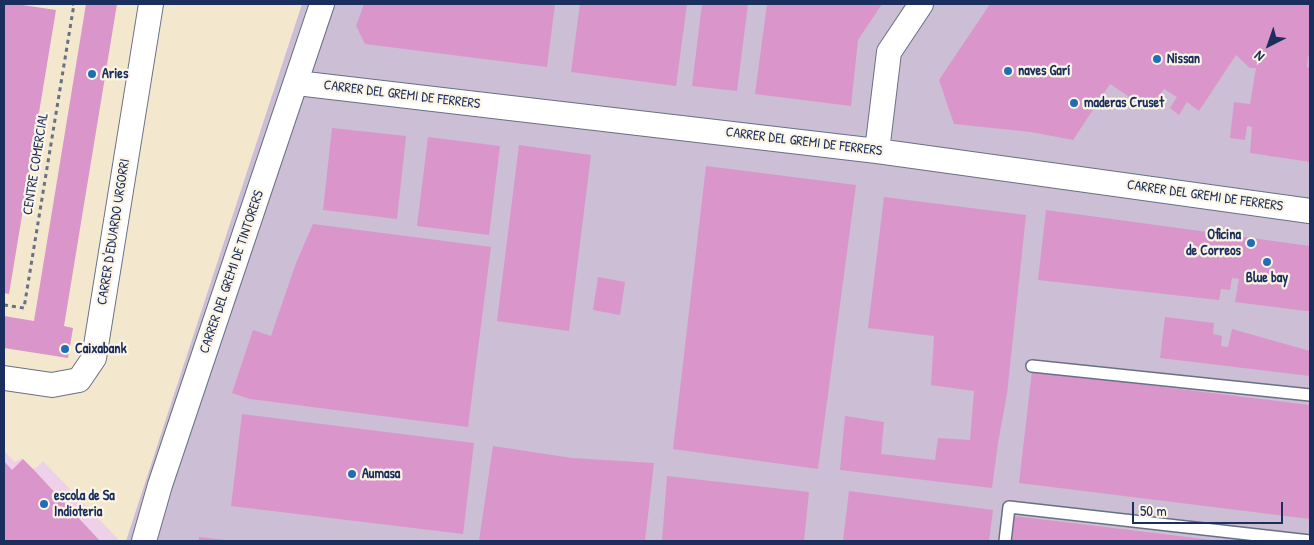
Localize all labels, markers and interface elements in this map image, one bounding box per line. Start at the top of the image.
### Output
north arrow [1244,20,1294,70]
text: N [1250,47,1268,66]
place label: Nissan [1167,51,1200,67]
marker: Nissan [1151,53,1163,65]
place label: naves Garí [1018,63,1070,79]
marker: naves Garí [1002,65,1014,77]
place label: Aries [102,66,128,82]
marker: Aries [86,68,98,80]
street label: CARRER DEL GREMI DE FERRERS [323,77,481,113]
place label: maderas Cruset [1084,95,1164,111]
marker: maderas Cruset [1068,97,1080,109]
street label: CENTRE COMERCIAL [20,112,52,216]
street label: CARRER DEL GREMI DE FERRERS [725,124,883,160]
street label: CARRER D'EDUARDO URGORRI [94,158,134,306]
street label: CARRER DEL GREMI DE FERRERS [1126,177,1284,215]
street label: CARRER DEL GREMI DE TINTORERS [196,188,268,356]
place label: Oficina de Correos [1186,227,1241,260]
marker: Oficina de Correos [1245,237,1257,249]
marker: Blue bay [1261,256,1273,268]
place label: Blue bay [1246,270,1288,286]
place label: Caixabank [75,341,126,357]
marker: Caixabank [59,343,71,355]
place label: Aumasa [362,466,400,482]
marker: Aumasa [346,468,358,480]
place label: escola de Sa Indioteria [54,488,115,520]
scale bar [1134,492,1285,524]
marker: escola de Sa Indioteria [38,498,50,510]
text: 50 m [1140,500,1167,521]

